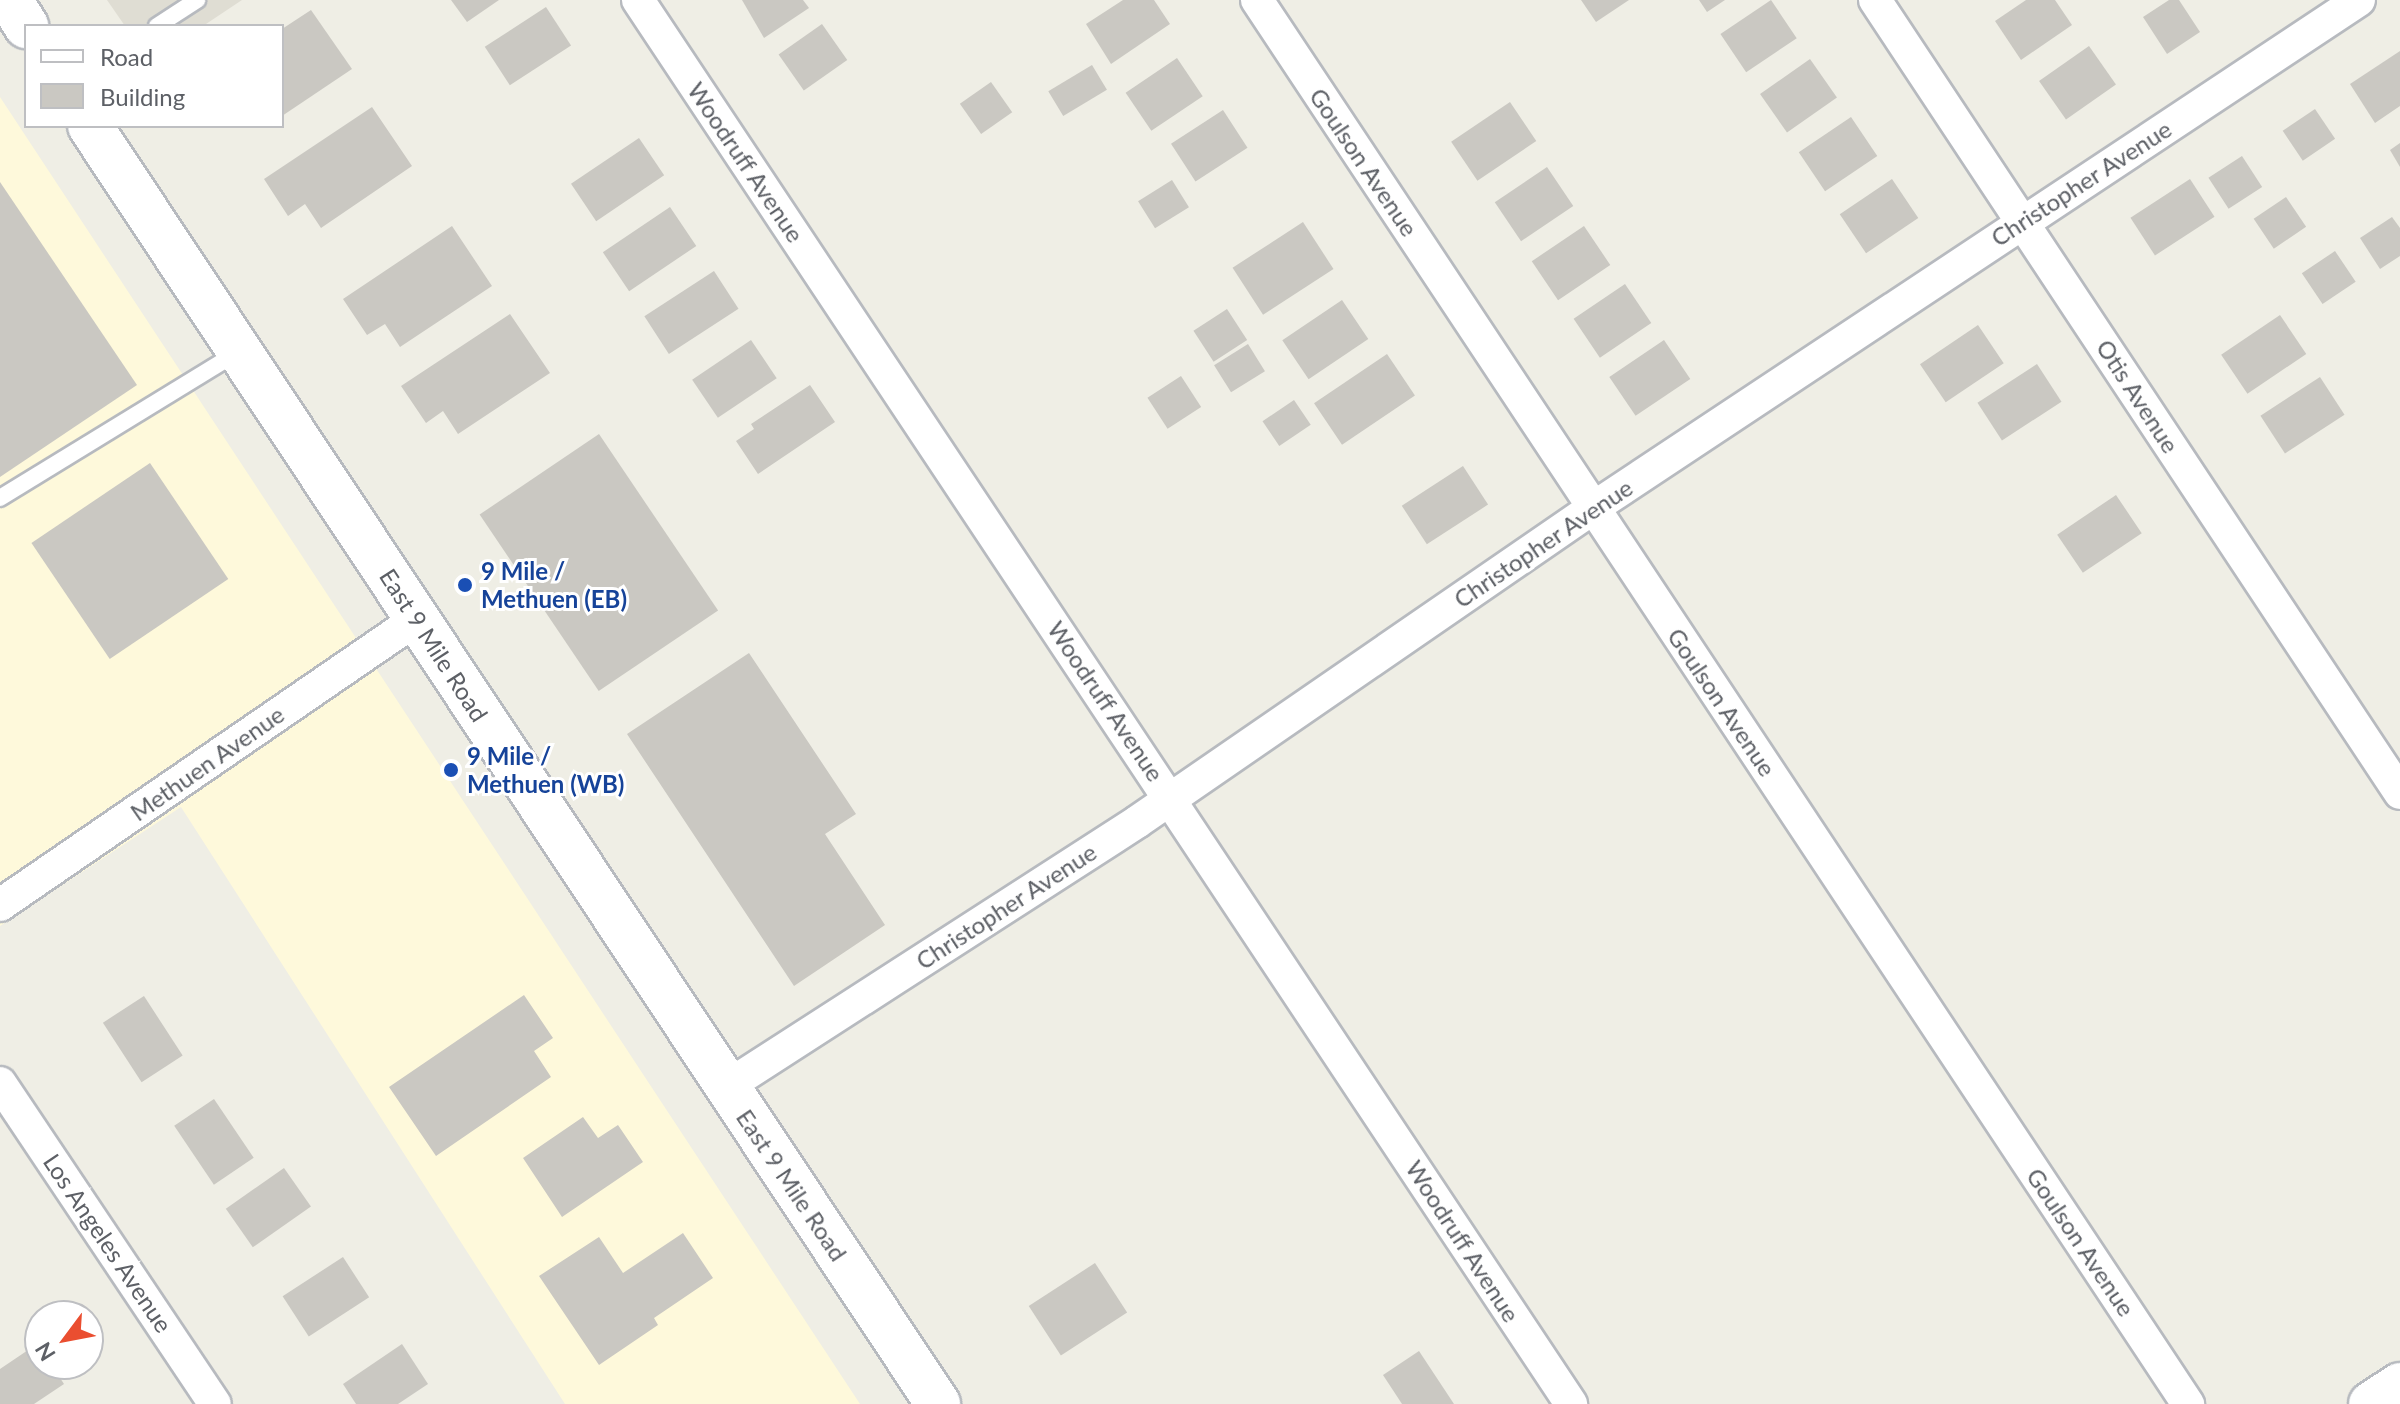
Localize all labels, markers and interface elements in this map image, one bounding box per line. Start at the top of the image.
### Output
legend [24,24,284,128]
text: Road [100,42,153,71]
street label: Woodruff Avenue [682,76,810,248]
text: Building [100,82,185,111]
street label: Goulson Avenue [1304,82,1424,242]
street label: Christopher Avenue [1985,114,2177,252]
street label: Otis Avenue [2091,334,2185,458]
street label: Christopher Avenue [1448,472,1638,614]
place label: 9 Mile / Methuen (EB) [481,557,627,613]
street label: East 9 Mile Road [374,563,494,727]
marker: 9 Mile / Methuen (EB) [456,576,474,594]
street label: Woodruff Avenue [1042,615,1170,787]
street label: Goulson Avenue [1662,622,1782,782]
street label: Methuen Avenue [124,699,290,827]
place label: 9 Mile / Methuen (WB) [467,742,624,798]
marker: 9 Mile / Methuen (WB) [442,761,460,779]
street label: Christopher Avenue [910,837,1102,975]
street label: East 9 Mile Road [731,1104,853,1266]
street label: Los Angeles Avenue [37,1148,179,1338]
street label: Woodruff Avenue [1400,1154,1526,1328]
street label: Goulson Avenue [2021,1162,2141,1322]
north arrow [24,1300,104,1380]
text: N [29,1338,61,1366]

